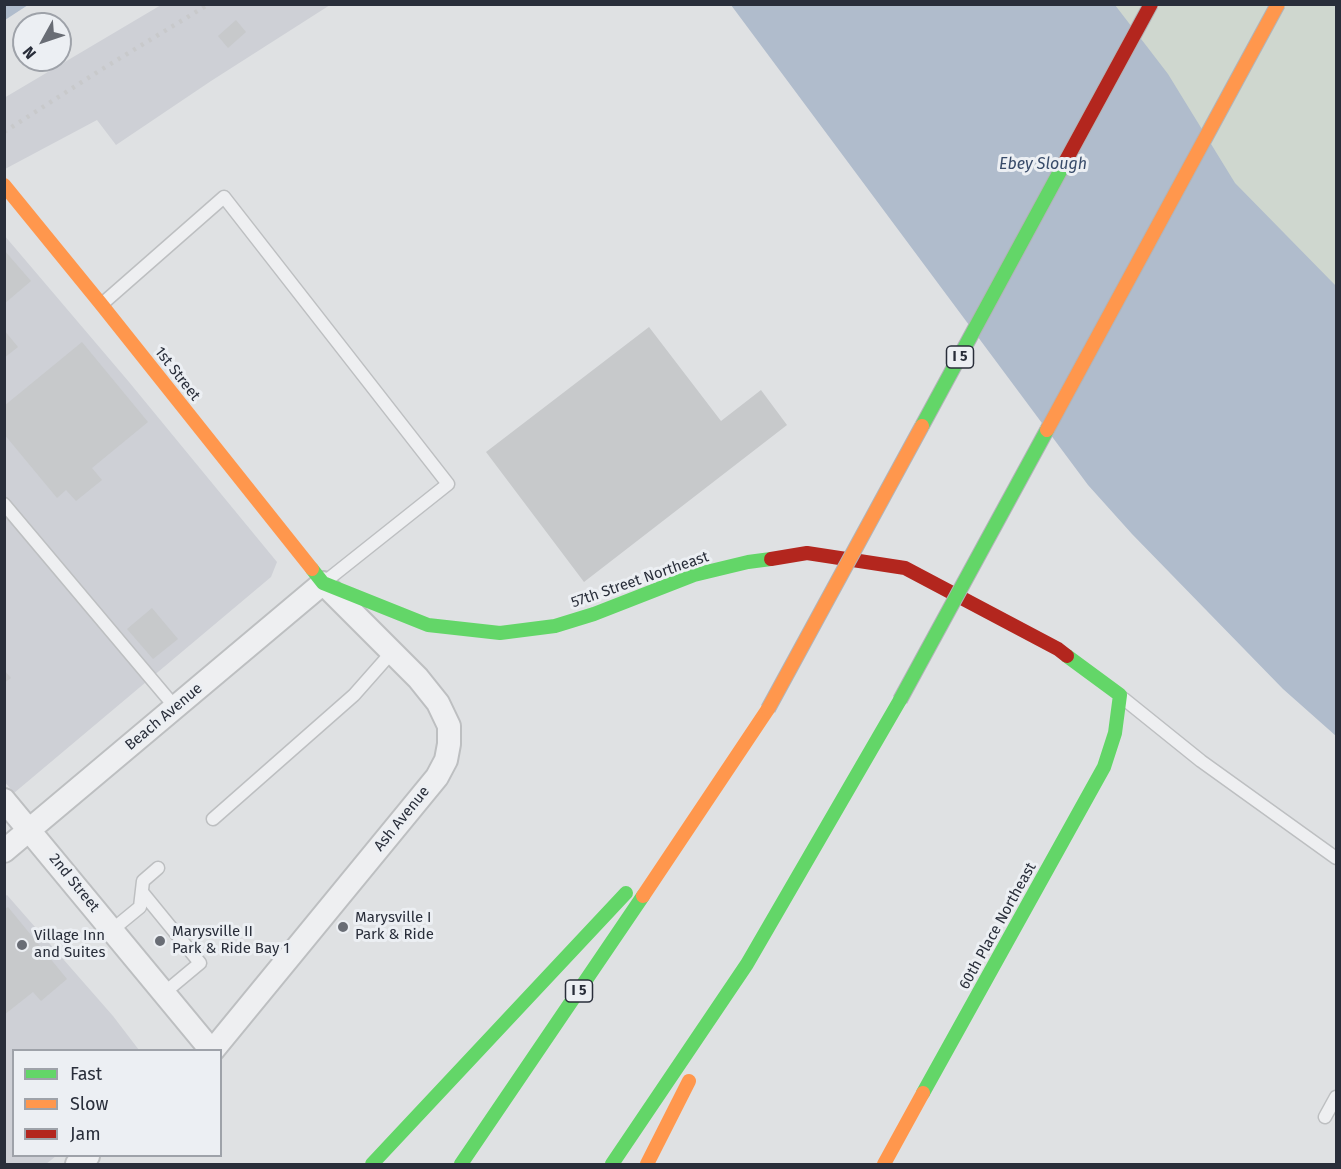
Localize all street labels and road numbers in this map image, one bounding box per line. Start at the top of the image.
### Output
street label: 1st Street [150,343,204,405]
road number: I 5 [946,346,974,368]
street label: 57th Street Northeast [569,548,711,612]
street label: Beach Avenue [122,680,206,754]
street label: Ash Avenue [370,783,434,855]
street label: 2nd Street [45,850,103,916]
street label: 60th Place Northeast [956,860,1040,992]
road number: I 5 [566,980,592,1002]

